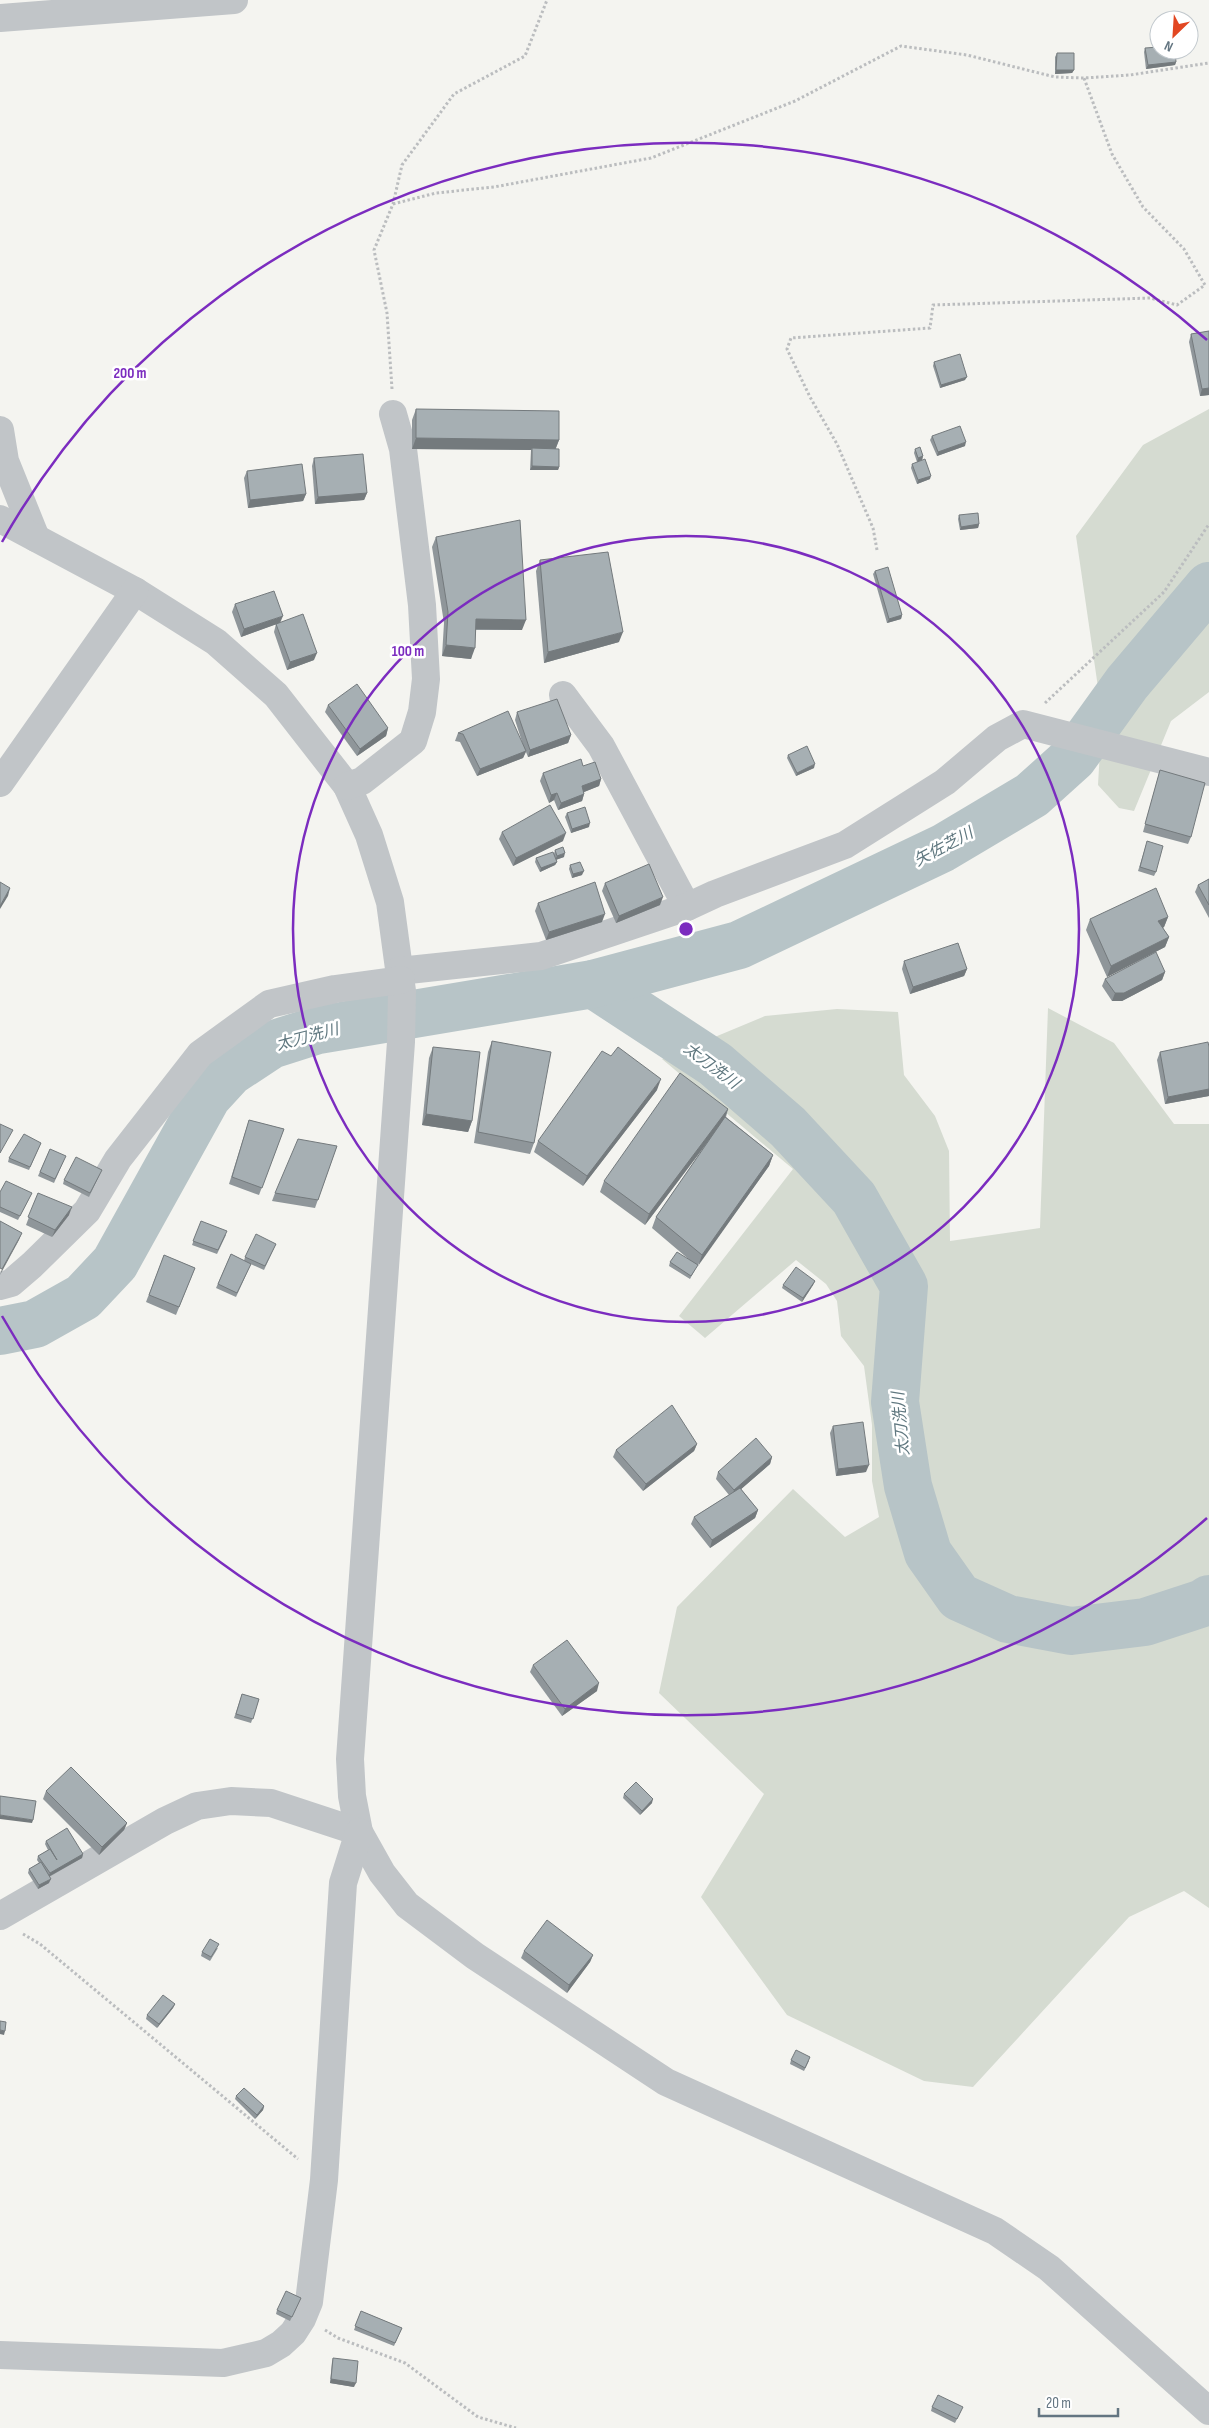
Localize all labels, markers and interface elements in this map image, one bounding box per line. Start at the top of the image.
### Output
north arrow [1149,10,1199,60]
text: N [1162,37,1176,56]
text: 200 m [113,364,147,383]
text: 100 m [392,642,424,661]
water label: 矢佐芝川 [911,823,978,871]
centre of rings [677,920,695,938]
water label: 太刀洗川 [274,1019,343,1055]
water label: 太刀洗川 [680,1039,744,1094]
water label: 太刀洗川 [889,1389,914,1457]
scale bar [1039,2386,1118,2418]
text: 20 m [1046,2394,1071,2413]

